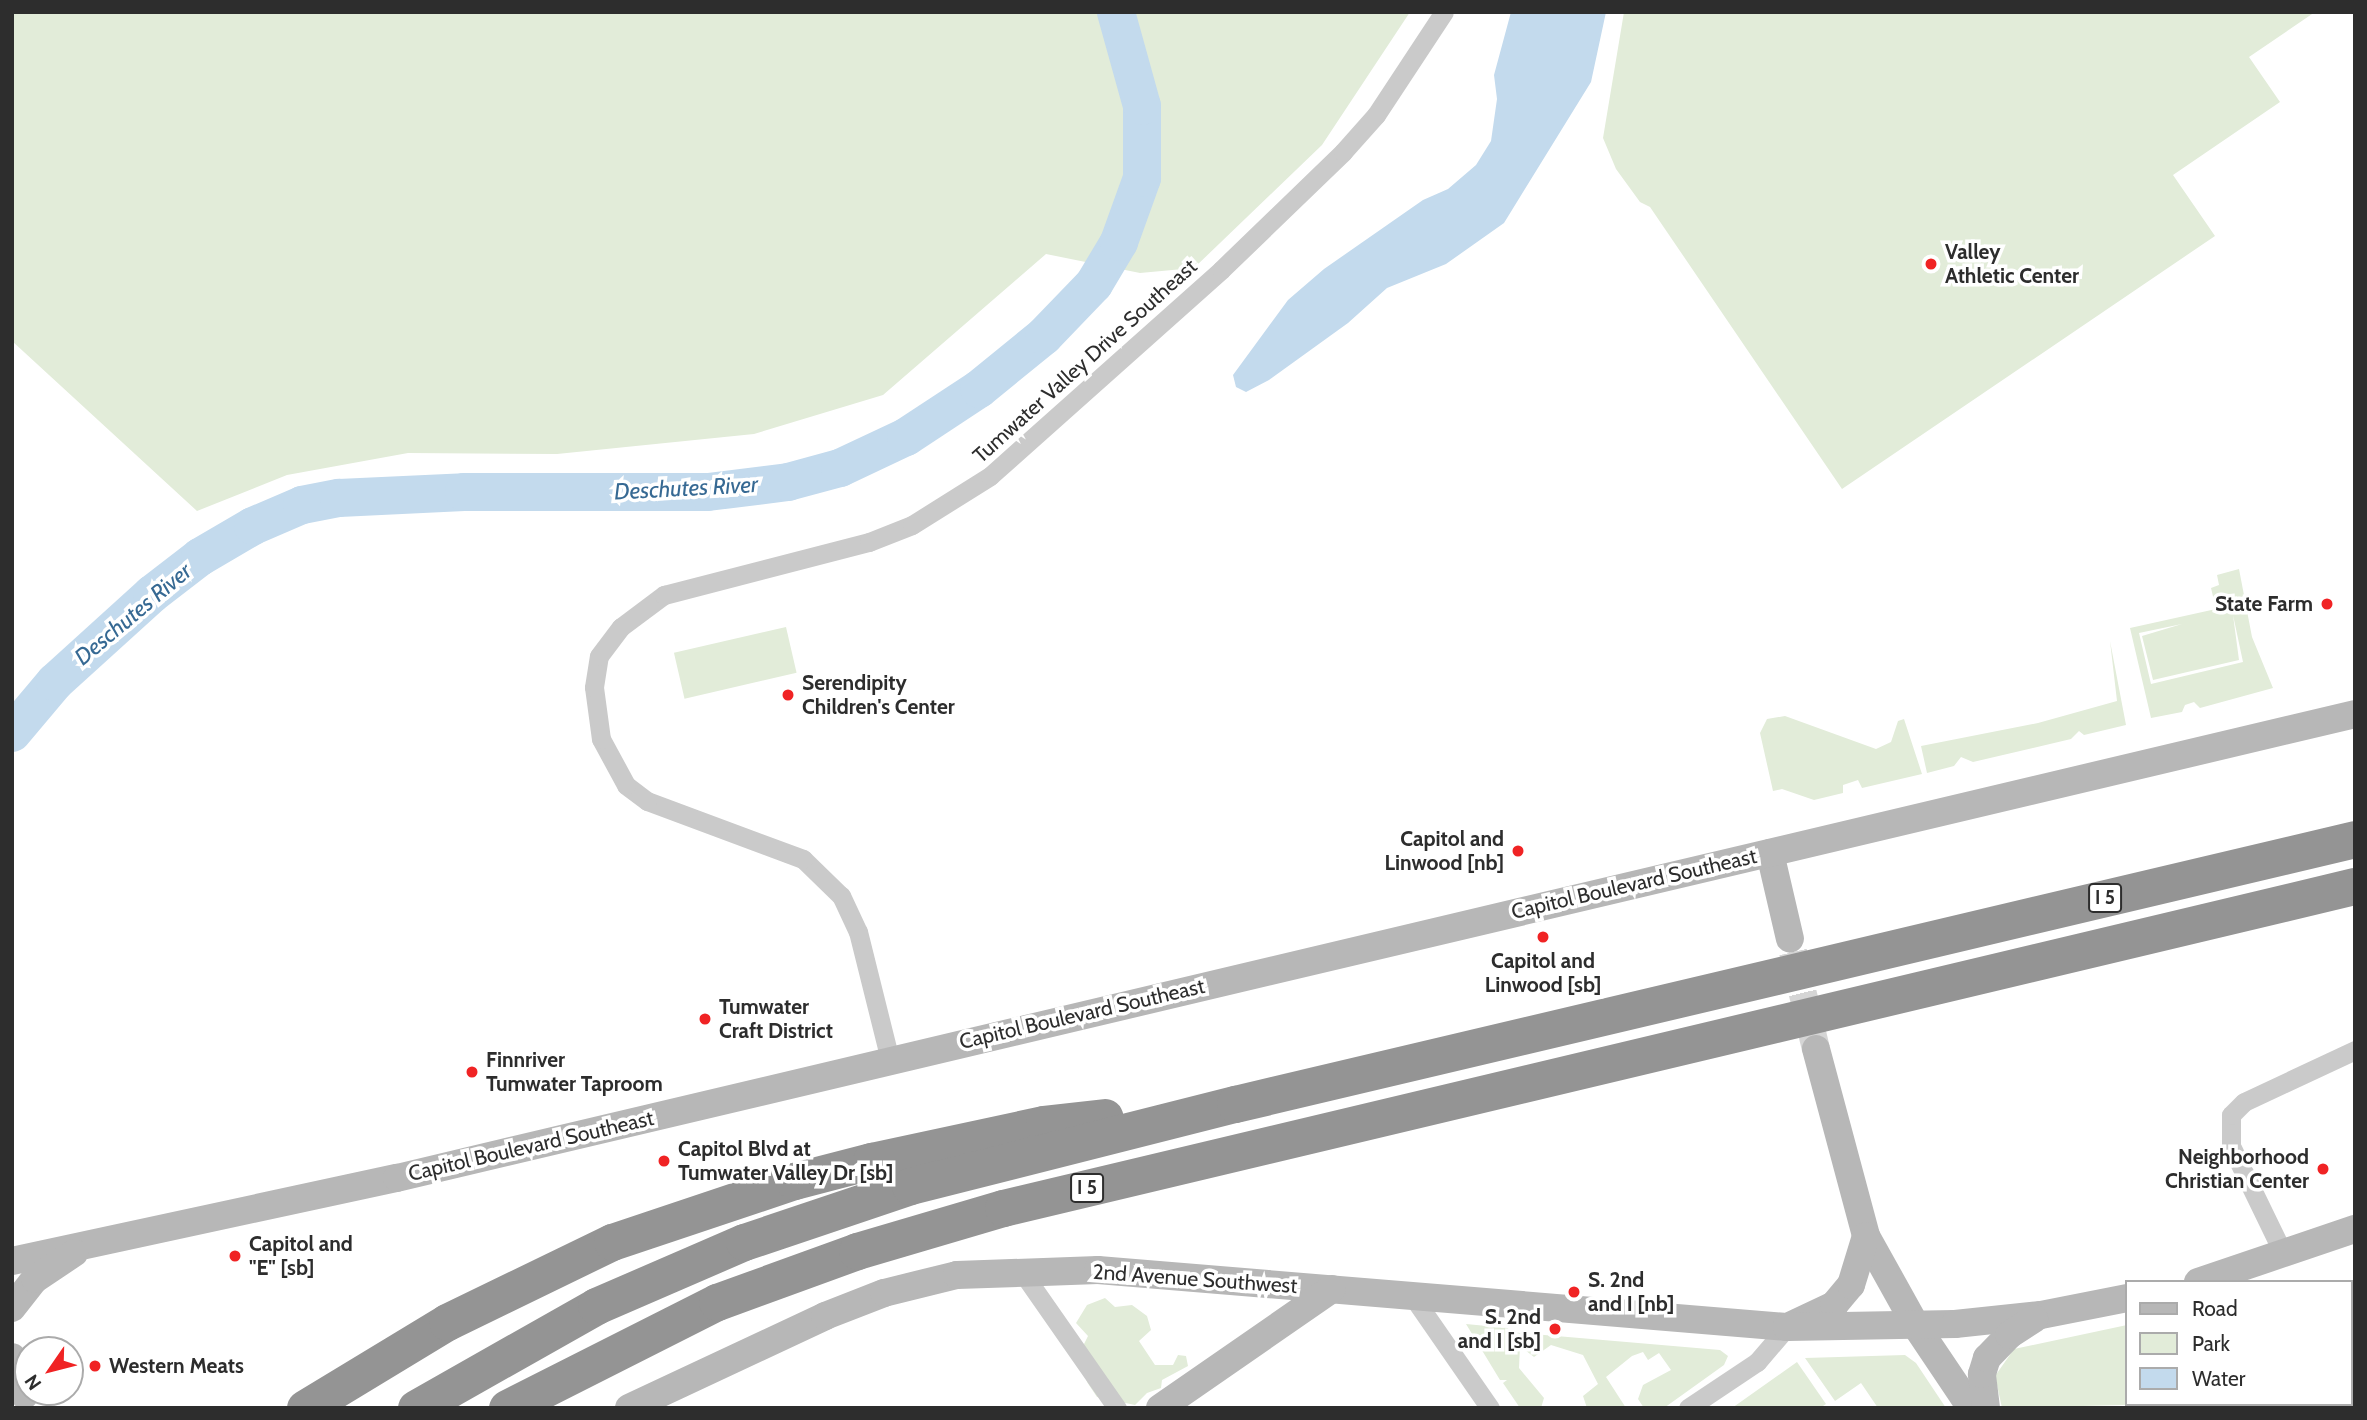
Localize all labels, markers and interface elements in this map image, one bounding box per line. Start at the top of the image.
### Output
place label: Valley Athletic Center [1945,239,2079,289]
street label: Tumwater Valley Drive Southeast [968,254,1202,468]
marker: Valley Athletic Center [1923,256,1939,272]
water label: Deschutes River [613,470,759,506]
water label: Deschutes River [69,557,197,671]
place label: State Farm [2215,591,2313,617]
marker: State Farm [2319,596,2335,612]
place label: Serendipity Children's Center [802,670,955,720]
marker: Serendipity Children's Center [780,687,796,703]
place label: Capitol and Linwood [nb] [1385,826,1504,876]
marker: Capitol and Linwood [nb] [1510,843,1526,859]
street label: Capitol Boulevard Southeast [1509,844,1759,924]
road number: I 5 [2088,882,2122,914]
marker: Capitol and Linwood [sb] [1535,929,1551,945]
place label: Capitol and Linwood [sb] [1485,948,1601,998]
street label: Capitol Boulevard Southeast [957,974,1207,1054]
place label: Tumwater Craft District [719,994,833,1044]
marker: Tumwater Craft District [697,1011,713,1027]
place label: Finnriver Tumwater Taproom [486,1047,663,1097]
marker: Finnriver Tumwater Taproom [464,1064,480,1080]
street label: Capitol Boulevard Southeast [406,1106,656,1186]
place label: Capitol Blvd at Tumwater Valley Dr [sb] [678,1136,893,1186]
place label: Neighborhood Christian Center [2165,1144,2309,1194]
marker: Capitol Blvd at Tumwater Valley Dr [sb] [656,1153,672,1169]
marker: Neighborhood Christian Center [2315,1161,2331,1177]
road number: I 5 [1070,1172,1104,1204]
place label: Capitol and "E" [sb] [249,1231,353,1281]
marker: Capitol and "E" [sb] [227,1248,243,1264]
street label: 2nd Avenue Southwest [1092,1259,1298,1299]
place label: S. 2nd and I [nb] [1588,1267,1674,1317]
legend [2126,1280,2353,1406]
marker: S. 2nd and I [nb] [1566,1284,1582,1300]
text: Road [2192,1296,2238,1321]
place label: S. 2nd and I [sb] [1458,1304,1541,1354]
marker: S. 2nd and I [sb] [1547,1321,1563,1337]
text: Park [2192,1331,2230,1356]
north arrow [14,1336,84,1406]
place label: Western Meats [109,1353,244,1379]
marker: Western Meats [87,1358,103,1374]
text: Water [2192,1366,2245,1391]
text: N [20,1370,46,1394]

